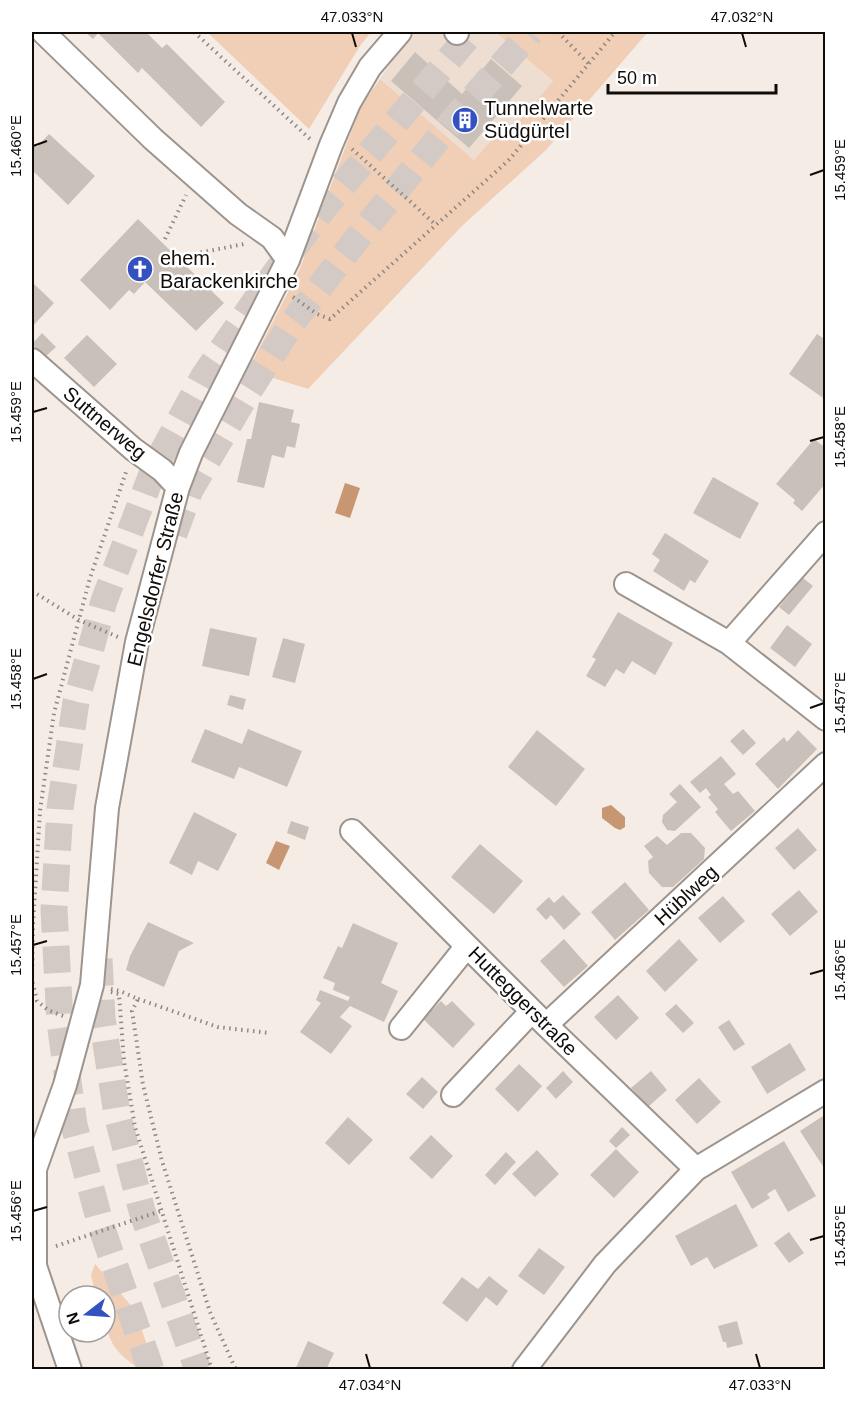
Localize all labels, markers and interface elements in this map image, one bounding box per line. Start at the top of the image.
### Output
text: 47.033°N [321,8,383,25]
text: 47.032°N [711,8,773,25]
scale bar [608,57,776,95]
text: 50 m [617,68,657,88]
place label: Tunnelwarte Südgürtel [484,97,593,142]
building icon: Tunnelwarte Südgürtel [450,105,480,135]
text: 15.460°E [7,115,24,177]
text: 15.459°E [831,139,848,201]
place label: ehem. Barackenkirche [160,247,298,292]
church icon: ehem. Barackenkirche [125,254,155,284]
text: 15.459°E [7,381,24,443]
street label: Suttnerweg [59,382,151,464]
text: 15.458°E [831,406,848,468]
street label: Engelsdorfer Straße [123,490,187,668]
text: 15.458°E [7,648,24,710]
text: 15.457°E [831,672,848,734]
street label: Hüblweg [650,860,722,930]
text: 15.457°E [7,914,24,976]
text: 15.456°E [831,939,848,1001]
street label: Hutteggerstraße [464,942,582,1060]
text: 15.456°E [7,1180,24,1242]
text: 15.455°E [831,1205,848,1267]
north arrow [57,1284,117,1344]
text: N [63,1310,83,1326]
text: 47.034°N [339,1376,401,1393]
text: 47.033°N [729,1376,791,1393]

